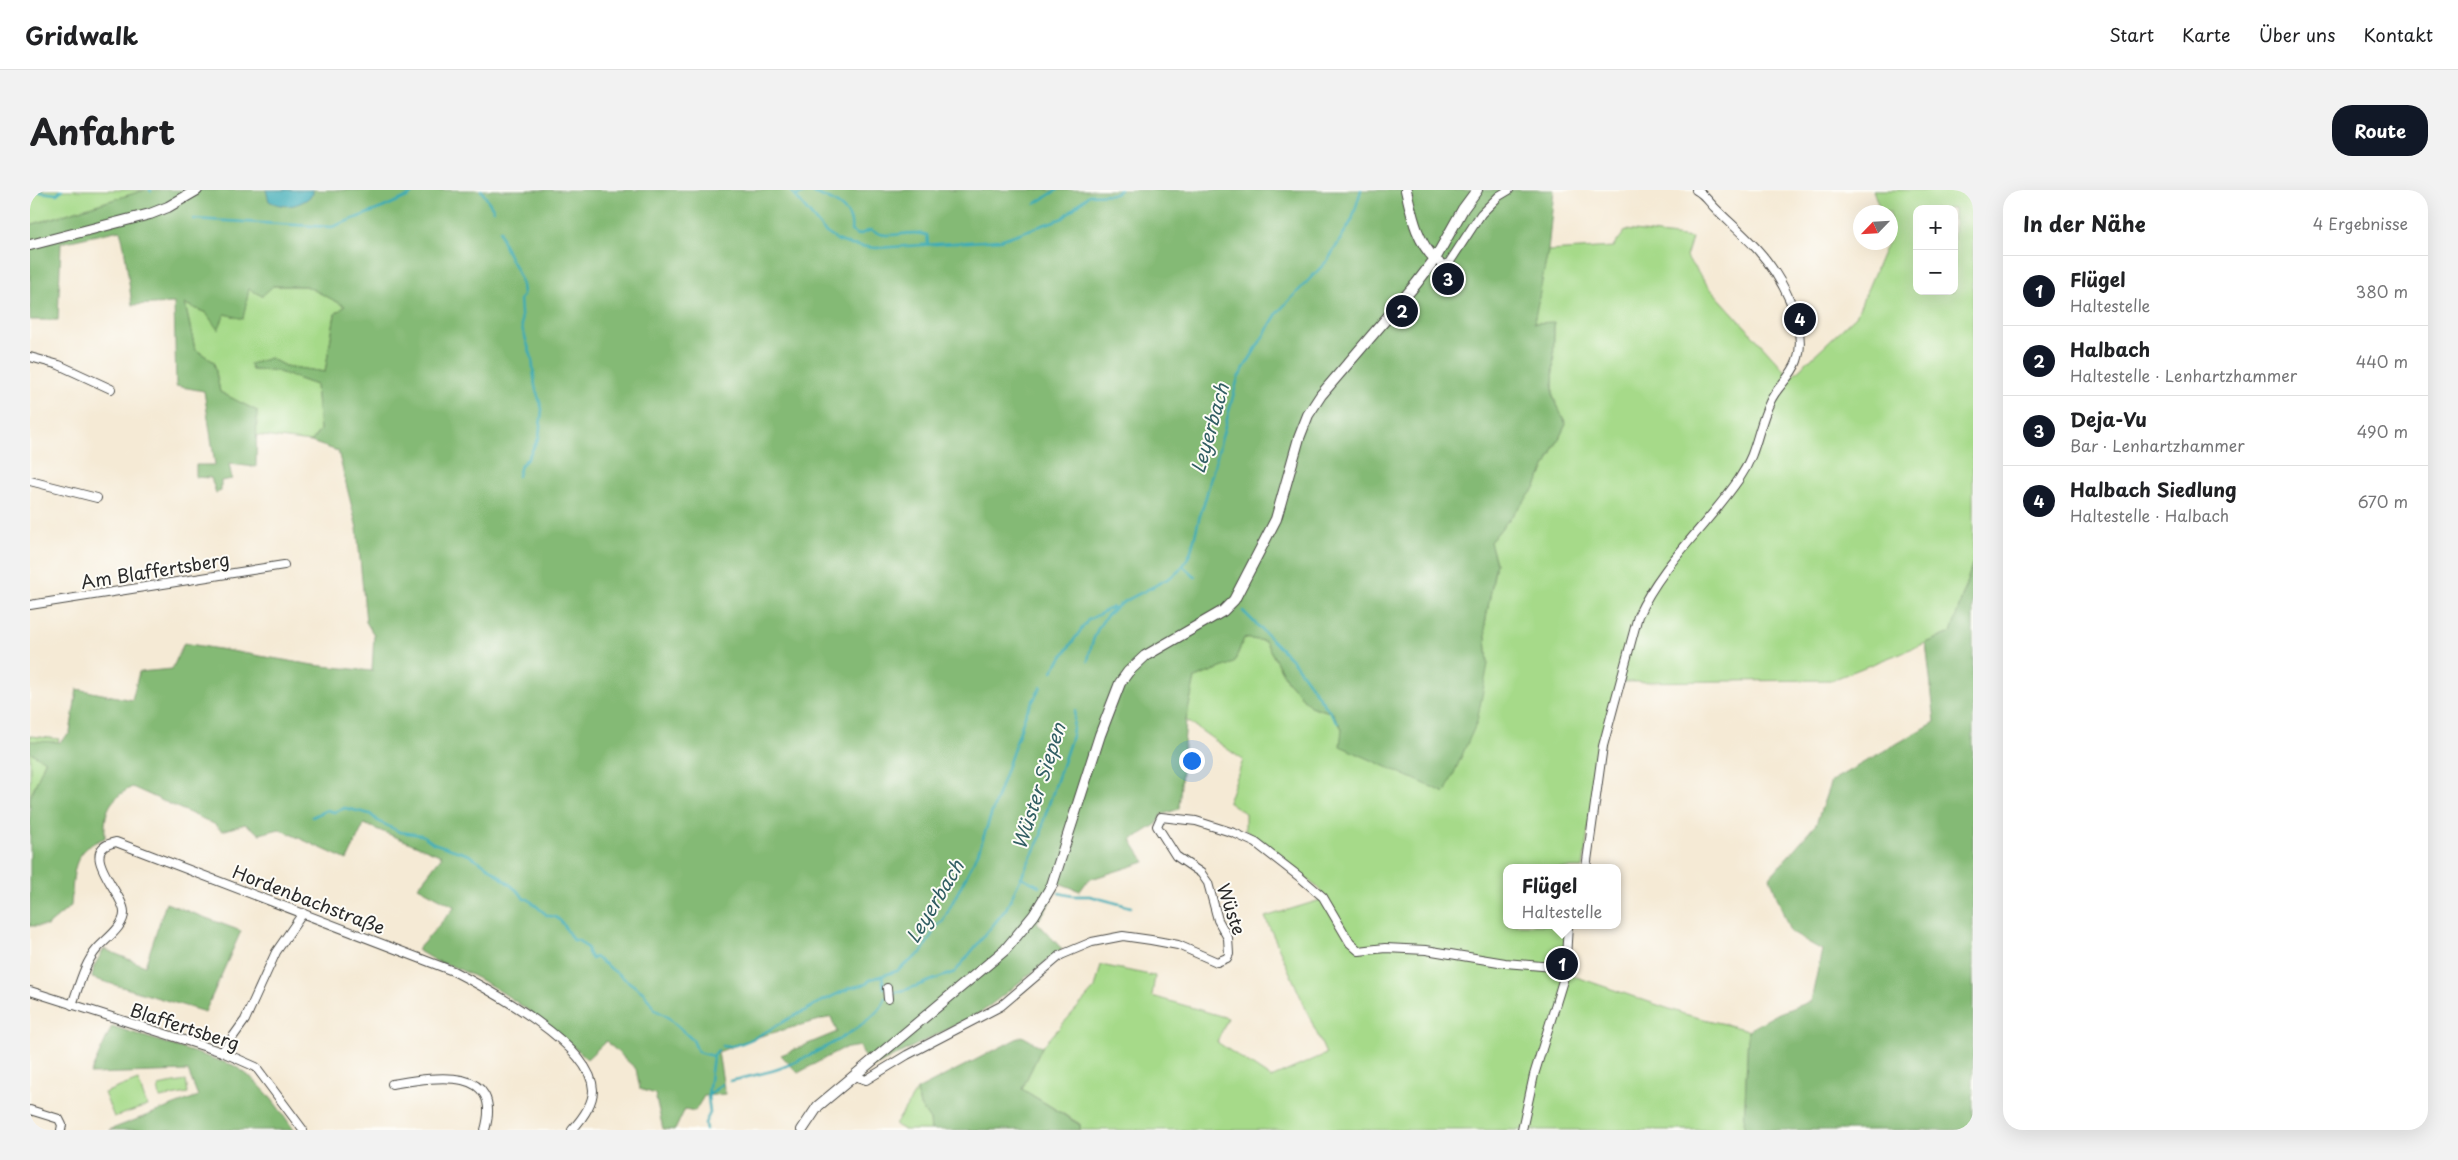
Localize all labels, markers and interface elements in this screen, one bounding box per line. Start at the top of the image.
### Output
text: Gridwalk [25,17,138,53]
text: Start [2109,21,2154,48]
text: Karte [2182,21,2231,48]
text: Über uns [2259,21,2335,48]
text: Kontakt [2363,21,2433,48]
text: Anfahrt [30,104,175,157]
button: Route [2332,105,2428,156]
north arrow [1853,205,1898,250]
map controls [1913,205,1958,295]
button: + [1913,205,1958,250]
text: In der Nähe [2023,207,2145,239]
text: 4 Ergebnisse [2313,211,2408,235]
button: − [1913,250,1958,295]
pin: 3 [1432,260,1464,298]
text: Flügel [2070,265,2125,293]
text: 1 [2035,279,2043,303]
text: 380 m [2356,279,2408,303]
pin: 2 [1386,292,1418,330]
text: Haltestelle [2070,293,2150,317]
pin: 4 [1784,300,1816,338]
text: Halbach [2070,335,2150,363]
text: 2 [2033,349,2045,373]
text: 440 m [2356,349,2408,373]
text: Haltestelle · Lenhartzhammer [2070,363,2297,387]
water label: Leyerbach [1183,379,1235,476]
text: Deja-Vu [2070,405,2147,433]
text: 3 [2034,419,2044,443]
text: 490 m [2357,419,2408,443]
text: Bar · Lenhartzhammer [2070,433,2245,457]
text: Halbach Siedlung [2070,475,2237,503]
text: 4 [2034,489,2044,513]
text: 670 m [2358,489,2408,513]
text: Haltestelle · Halbach [2070,503,2229,527]
street label: Am Blaffertsberg [79,545,231,595]
water label: Wüster Siepen [1004,718,1072,853]
your location [1179,748,1205,774]
water label: Leyerbach [898,853,970,948]
street label: Hordenbachstraße [229,857,389,941]
popup [1503,864,1621,929]
text: Flügel [1522,871,1577,899]
street label: Wüste [1211,879,1253,939]
text: Haltestelle [1522,899,1602,923]
pin: 1 [1546,945,1578,983]
street label: Blaffertsberg [127,996,243,1056]

